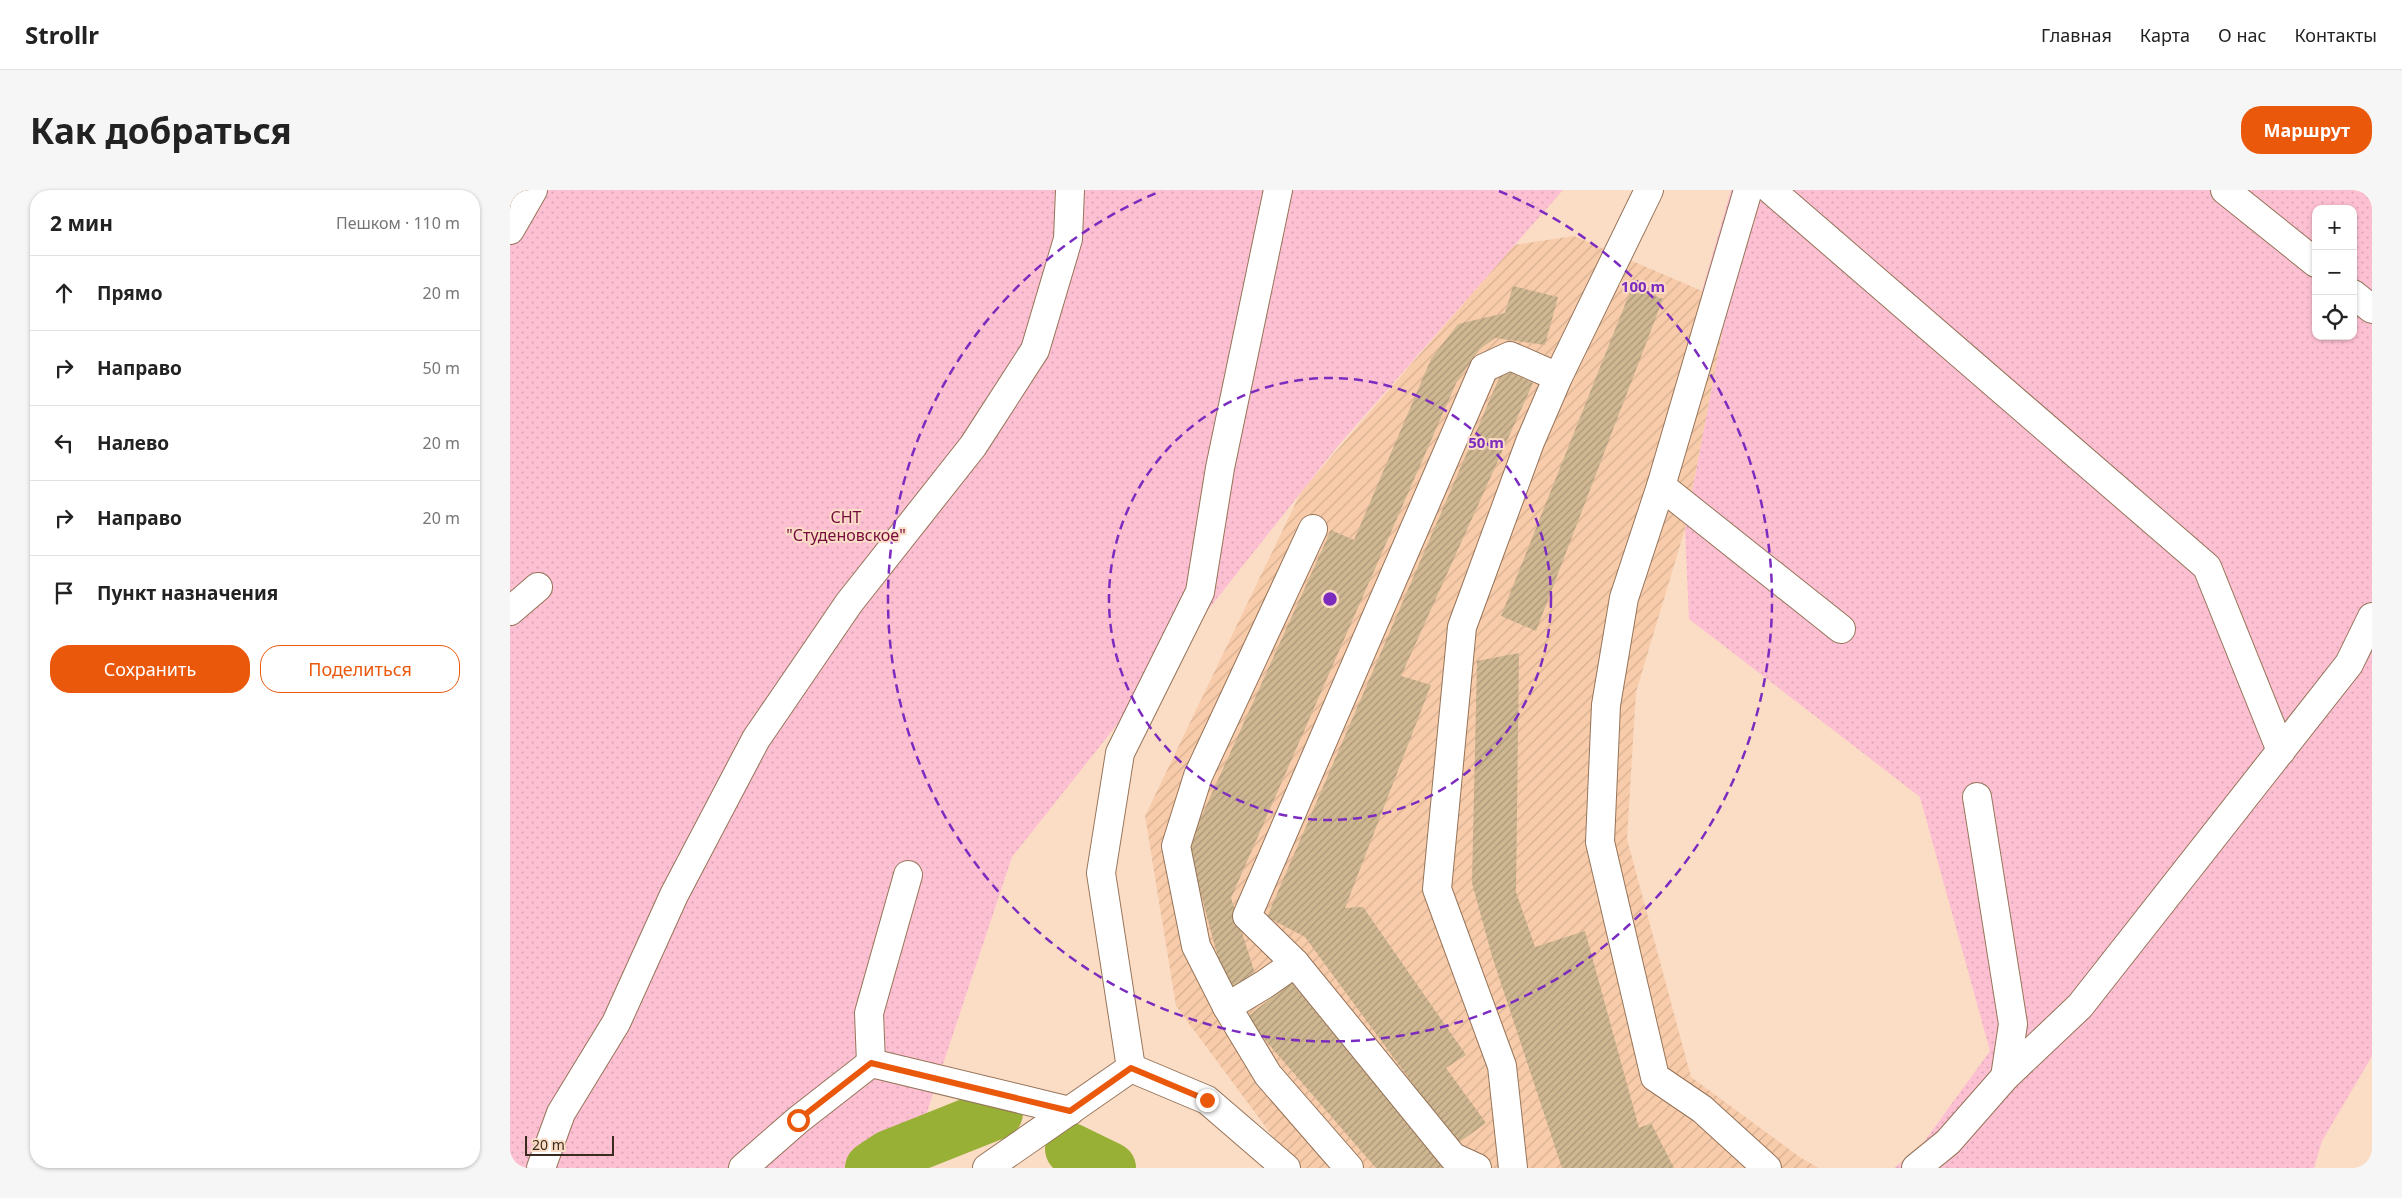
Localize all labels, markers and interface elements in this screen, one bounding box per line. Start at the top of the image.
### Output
text: Strollr [25,18,99,51]
text: Главная [2041,23,2112,47]
text: Карта [2140,23,2190,47]
text: О нас [2218,23,2266,47]
text: Контакты [2294,23,2377,47]
button: Маршрут [2241,106,2372,154]
text: Как добраться [30,107,292,154]
map controls [2312,205,2357,340]
button: + [2312,205,2357,250]
text: 2 мин [50,209,113,237]
text: Пешком · 110 m [336,212,460,234]
button: − [2312,250,2357,295]
text: 100 m [1621,276,1665,296]
icon: ahead [50,279,78,307]
text: Прямо [97,280,163,306]
text: 20 m [423,282,460,304]
button: locate [2312,295,2357,340]
icon: right [50,354,78,382]
text: Направо [97,355,182,381]
text: 50 m [423,357,460,379]
icon: left [50,429,78,457]
text: Налево [97,430,169,456]
text: 20 m [423,432,460,454]
text: 50 m [1468,432,1504,452]
icon: right [50,504,78,532]
text: Направо [97,505,182,531]
park label: СНТ "Студеновское" [786,506,906,546]
text: 20 m [423,507,460,529]
icon: arrive [50,579,78,607]
text: Пункт назначения [97,580,278,606]
centre of rings [1321,590,1339,608]
button: Сохранить [50,645,250,693]
button: Поделиться [260,645,460,693]
route end [1196,1089,1219,1112]
route start [787,1109,810,1132]
scale bar [525,1133,614,1156]
text: 20 m [532,1135,565,1154]

